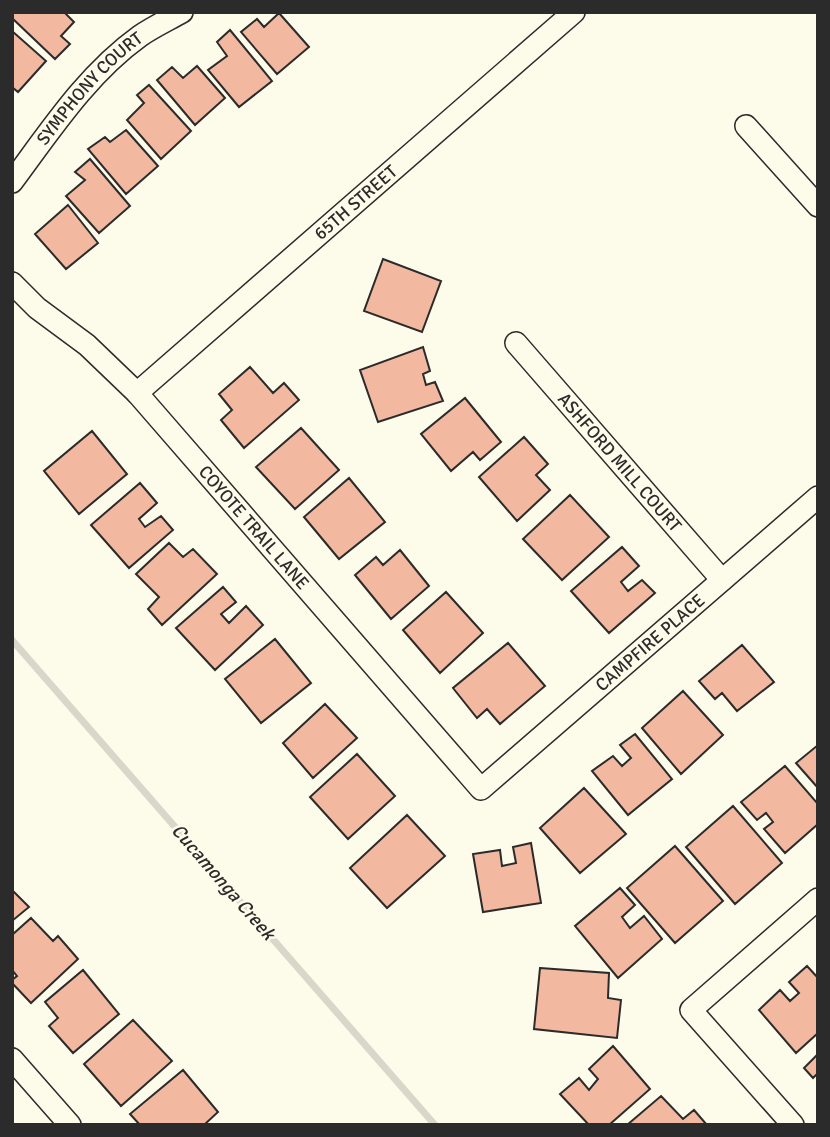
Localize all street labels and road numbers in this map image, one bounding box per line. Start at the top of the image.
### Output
street label: SYMPHONY COURT [32,27,147,149]
street label: 65TH STREET [310,160,402,245]
street label: ASHFORD MILL COURT [553,388,686,536]
street label: COYOTE TRAIL LANE [194,461,314,594]
street label: CAMPFIRE PLACE [591,589,709,696]

